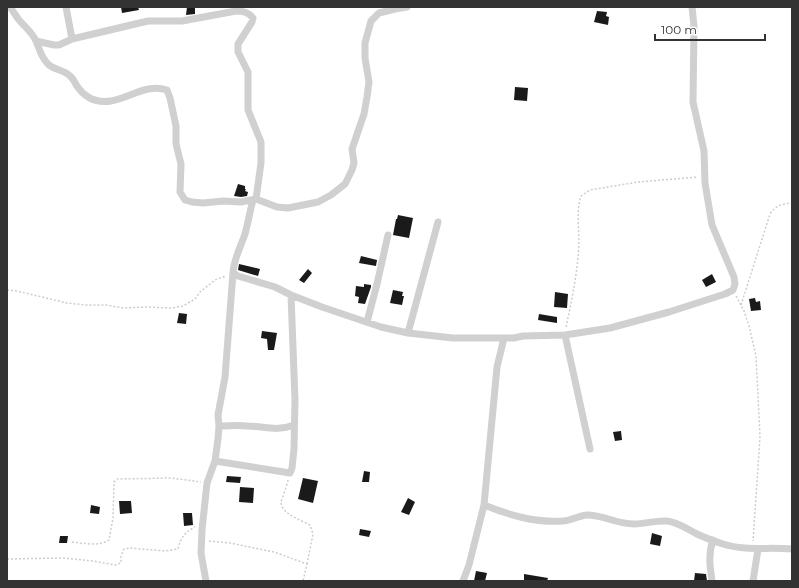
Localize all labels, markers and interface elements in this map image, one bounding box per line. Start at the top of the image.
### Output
scale bar [655,16,765,42]
text: 100 m [661,22,697,37]

